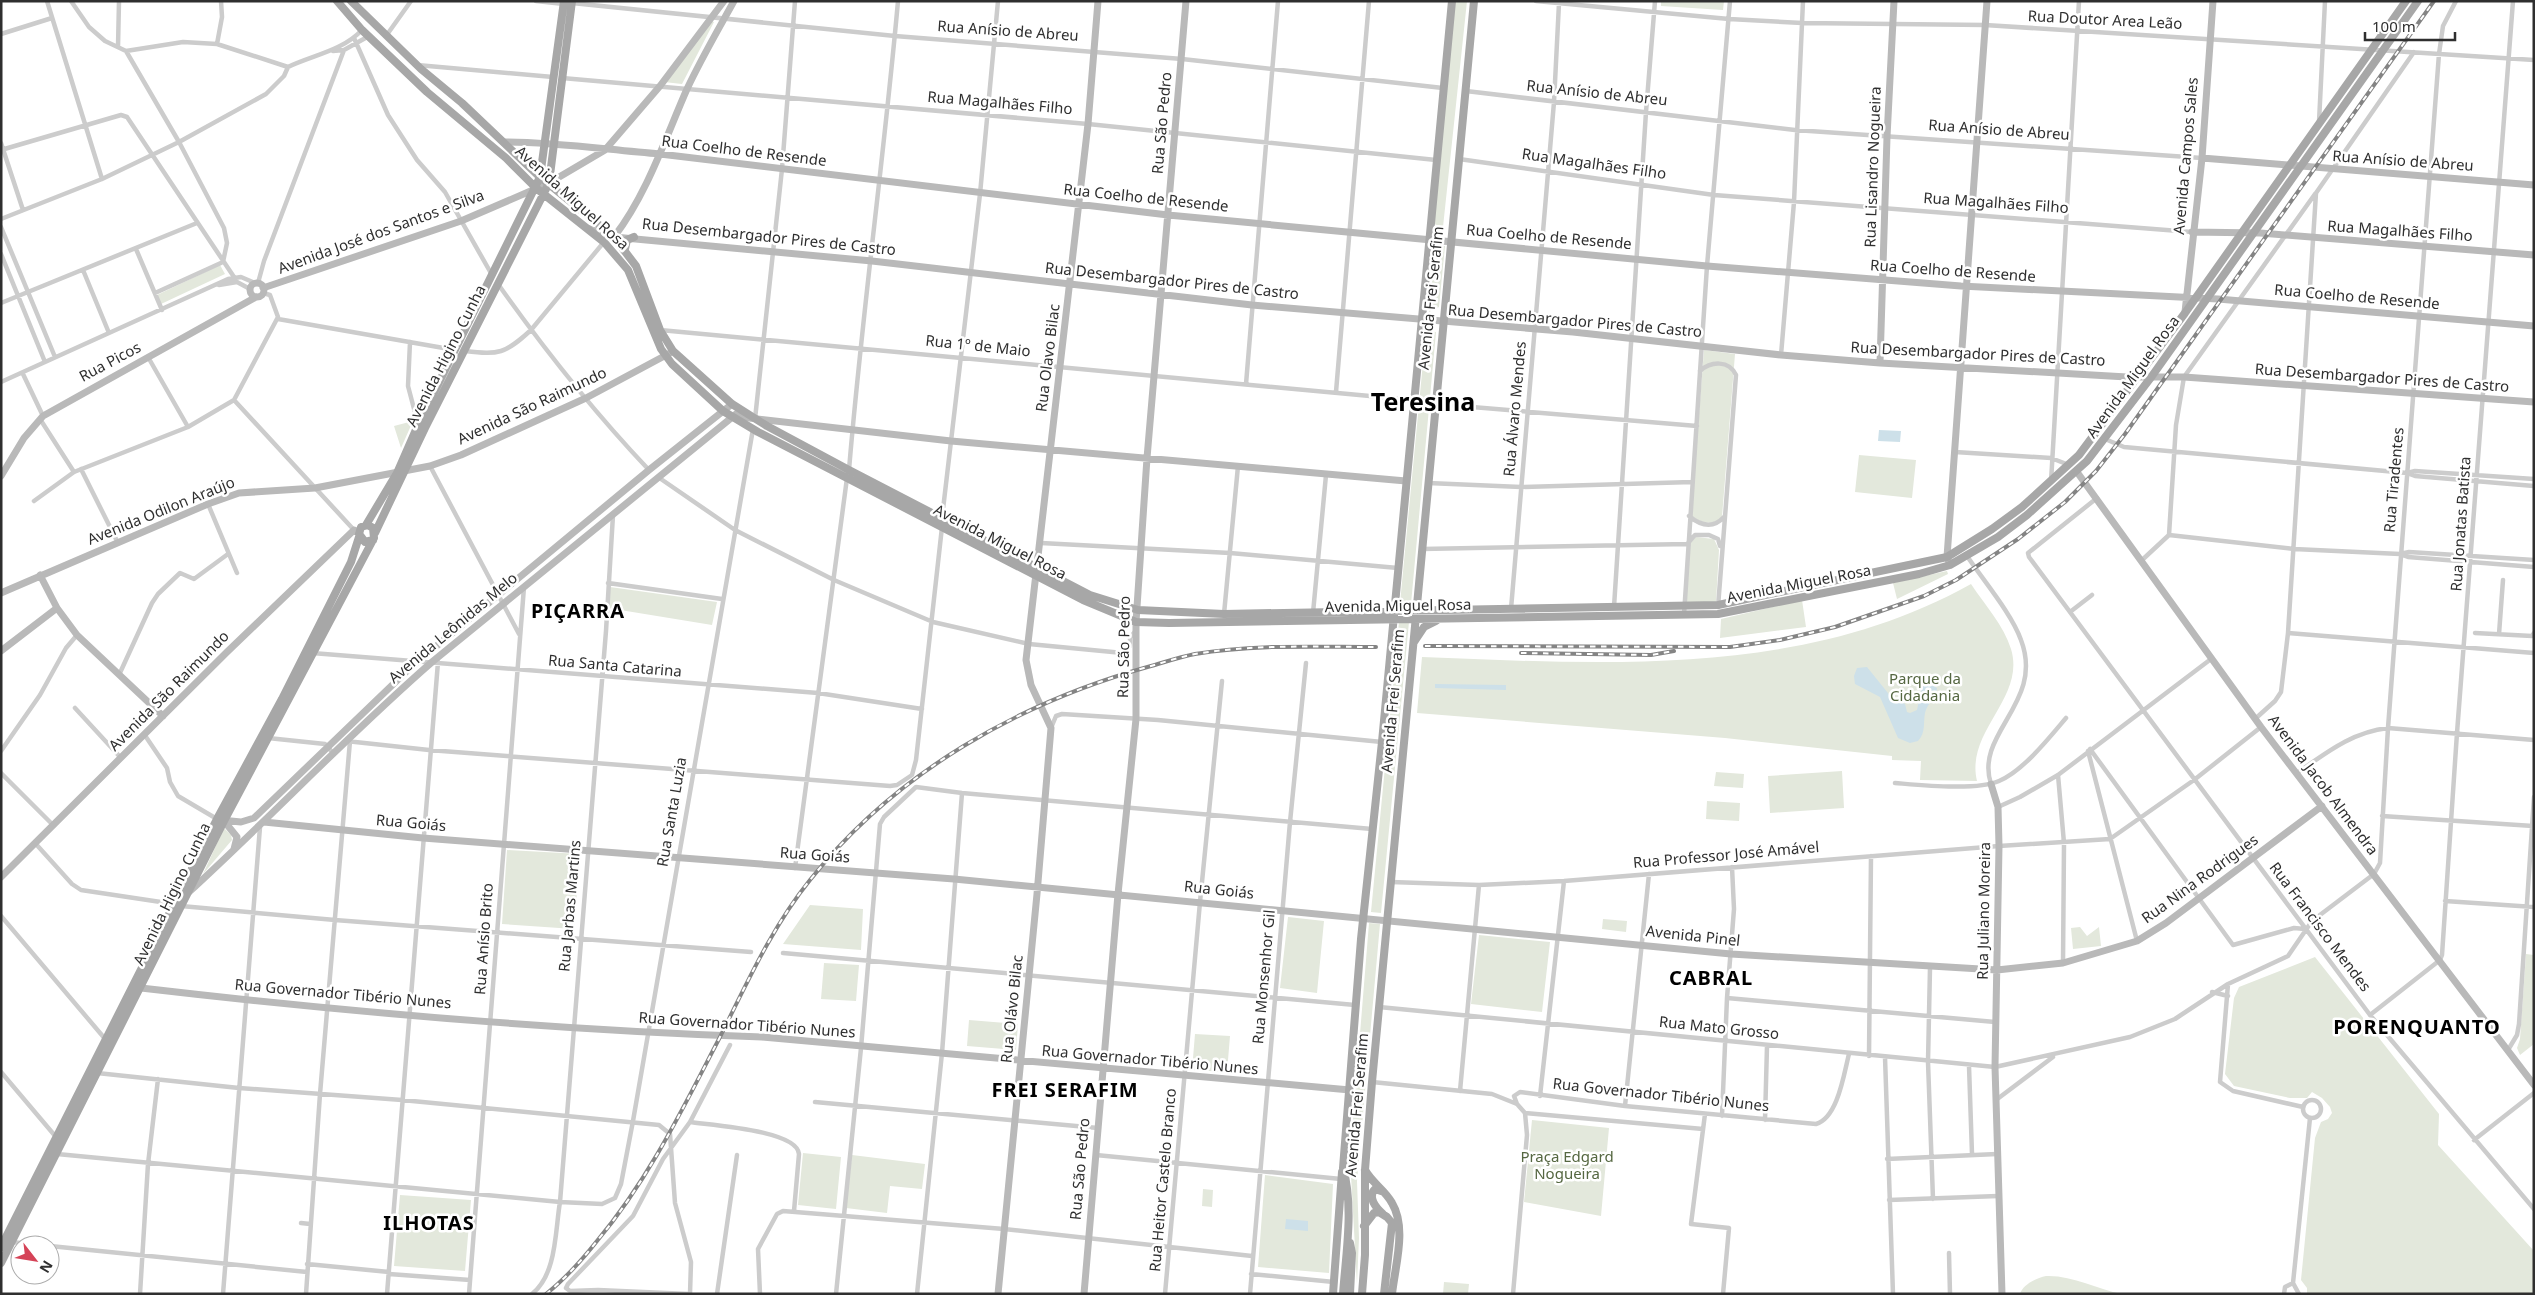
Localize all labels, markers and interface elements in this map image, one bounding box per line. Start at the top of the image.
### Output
street label: Rua Doutor Area Leão [2027,5,2183,33]
scale bar [2365,10,2455,42]
street label: Rua Anísio de Abreu [937,15,1079,45]
text: 100 m [2372,16,2416,36]
street label: Rua São Pedro [1147,71,1175,175]
street label: Rua Anísio de Abreu [1526,75,1669,109]
street label: Avenida Campos Sales [2168,76,2202,235]
street label: Rua Magalhães Filho [927,86,1073,118]
street label: Rua Lisandro Nogueira [1859,86,1885,248]
street label: Rua Anísio de Abreu [1928,114,2070,144]
street label: Rua Coelho de Resende [661,130,828,170]
street label: Avenida Miguel Rosa [512,141,634,254]
street label: Rua Magalhães Filho [1521,143,1668,183]
street label: Rua Anísio de Abreu [2332,145,2474,175]
street label: Rua Coelho de Resende [1062,178,1230,216]
street label: Avenida José dos Santos e Silva [275,184,487,278]
street label: Rua Magalhães Filho [1923,187,2069,217]
street label: Rua Desembargador Pires de Castro [641,213,897,259]
street label: Rua Magalhães Filho [2327,215,2473,245]
street label: Rua Coelho de Resende [1466,219,1633,253]
street label: Avenida Frei Serafim [1413,225,1447,371]
street label: Rua Coelho de Resende [1870,254,2037,286]
street label: Rua Desembargador Pires de Castro [1044,257,1300,303]
street label: Rua Coelho de Resende [2274,279,2441,313]
street label: Avenida Higino Cunha [401,281,490,430]
street label: Rua Desembargador Pires de Castro [1447,299,1703,341]
street label: Rua Olavo Bilac [1030,303,1064,413]
street label: Avenida Miguel Rosa [2081,311,2183,442]
street label: Rua 1º de Maio [925,330,1032,360]
street label: Rua Picos [75,336,144,386]
street label: Rua Desembargador Pires de Castro [1850,336,2106,370]
street label: Rua Álvaro Mendes [1498,341,1530,477]
street label: Rua Desembargador Pires de Castro [2254,358,2510,396]
street label: Avenida São Raimundo [454,362,609,448]
district label: Teresina [1371,384,1475,418]
street label: Rua Tiradentes [2378,427,2408,533]
street label: Rua Jonatas Batista [2445,456,2475,592]
street label: Avenida Odilon Araújo [84,471,237,549]
street label: Avenida Miguel Rosa [931,499,1070,583]
street label: Avenida Miguel Rosa [1725,559,1873,607]
street label: Avenida Leônidas Melo [384,567,521,687]
street label: Avenida Miguel Rosa [1325,594,1471,616]
street label: Rua São Pedro [1112,596,1134,698]
district label: PIÇARRA [531,597,625,624]
street label: Avenida São Raimundo [104,626,233,755]
street label: Avenida Frei Serafim [1376,628,1408,774]
street label: Rua Santa Catarina [547,649,683,681]
park label: Parque da Cidadania [1889,668,1961,705]
street label: Avenida Jacob Almendra [2264,710,2383,859]
street label: Rua Santa Luzia [652,755,691,868]
street label: Rua Goiás [375,809,447,835]
street label: Avenida Higino Cunha [128,819,214,968]
street label: Rua Nina Rodrigues [2137,829,2262,927]
street label: Rua Professor José Amável [1632,836,1820,872]
street label: Rua Jarbas Martins [553,839,585,973]
street label: Rua Goiás [779,842,851,866]
street label: Rua Juliano Moreira [1972,842,1994,980]
street label: Rua Francisco Mendes [2266,858,2376,995]
street label: Rua Goiás [1183,875,1255,903]
street label: Rua Anísio Brito [469,882,497,995]
street label: Rua Monsenhor Gil [1247,909,1279,1045]
street label: Avenida Pinel [1645,920,1741,950]
street label: Rua Olávo Bilac [995,954,1027,1064]
district label: CABRAL [1669,964,1753,991]
street label: Rua Governador Tibério Nunes [234,974,452,1012]
street label: Rua Governador Tibério Nunes [638,1006,856,1042]
street label: Rua Mato Grosso [1658,1011,1780,1043]
district label: PORENQUANTO [2333,1013,2501,1040]
street label: Avenida Frei Serafim [1340,1032,1372,1178]
street label: Rua Governador Tibério Nunes [1041,1040,1259,1078]
street label: Rua Governador Tibério Nunes [1552,1073,1770,1115]
district label: FREI SERAFIM [991,1076,1139,1103]
street label: Rua Heitor Castelo Branco [1144,1087,1180,1273]
street label: Rua São Pedro [1065,1117,1093,1221]
park label: Praça Edgard Nogueira [1520,1146,1614,1183]
district label: ILHOTAS [383,1209,475,1236]
north arrow [10,1235,60,1285]
text: N [35,1257,58,1277]

